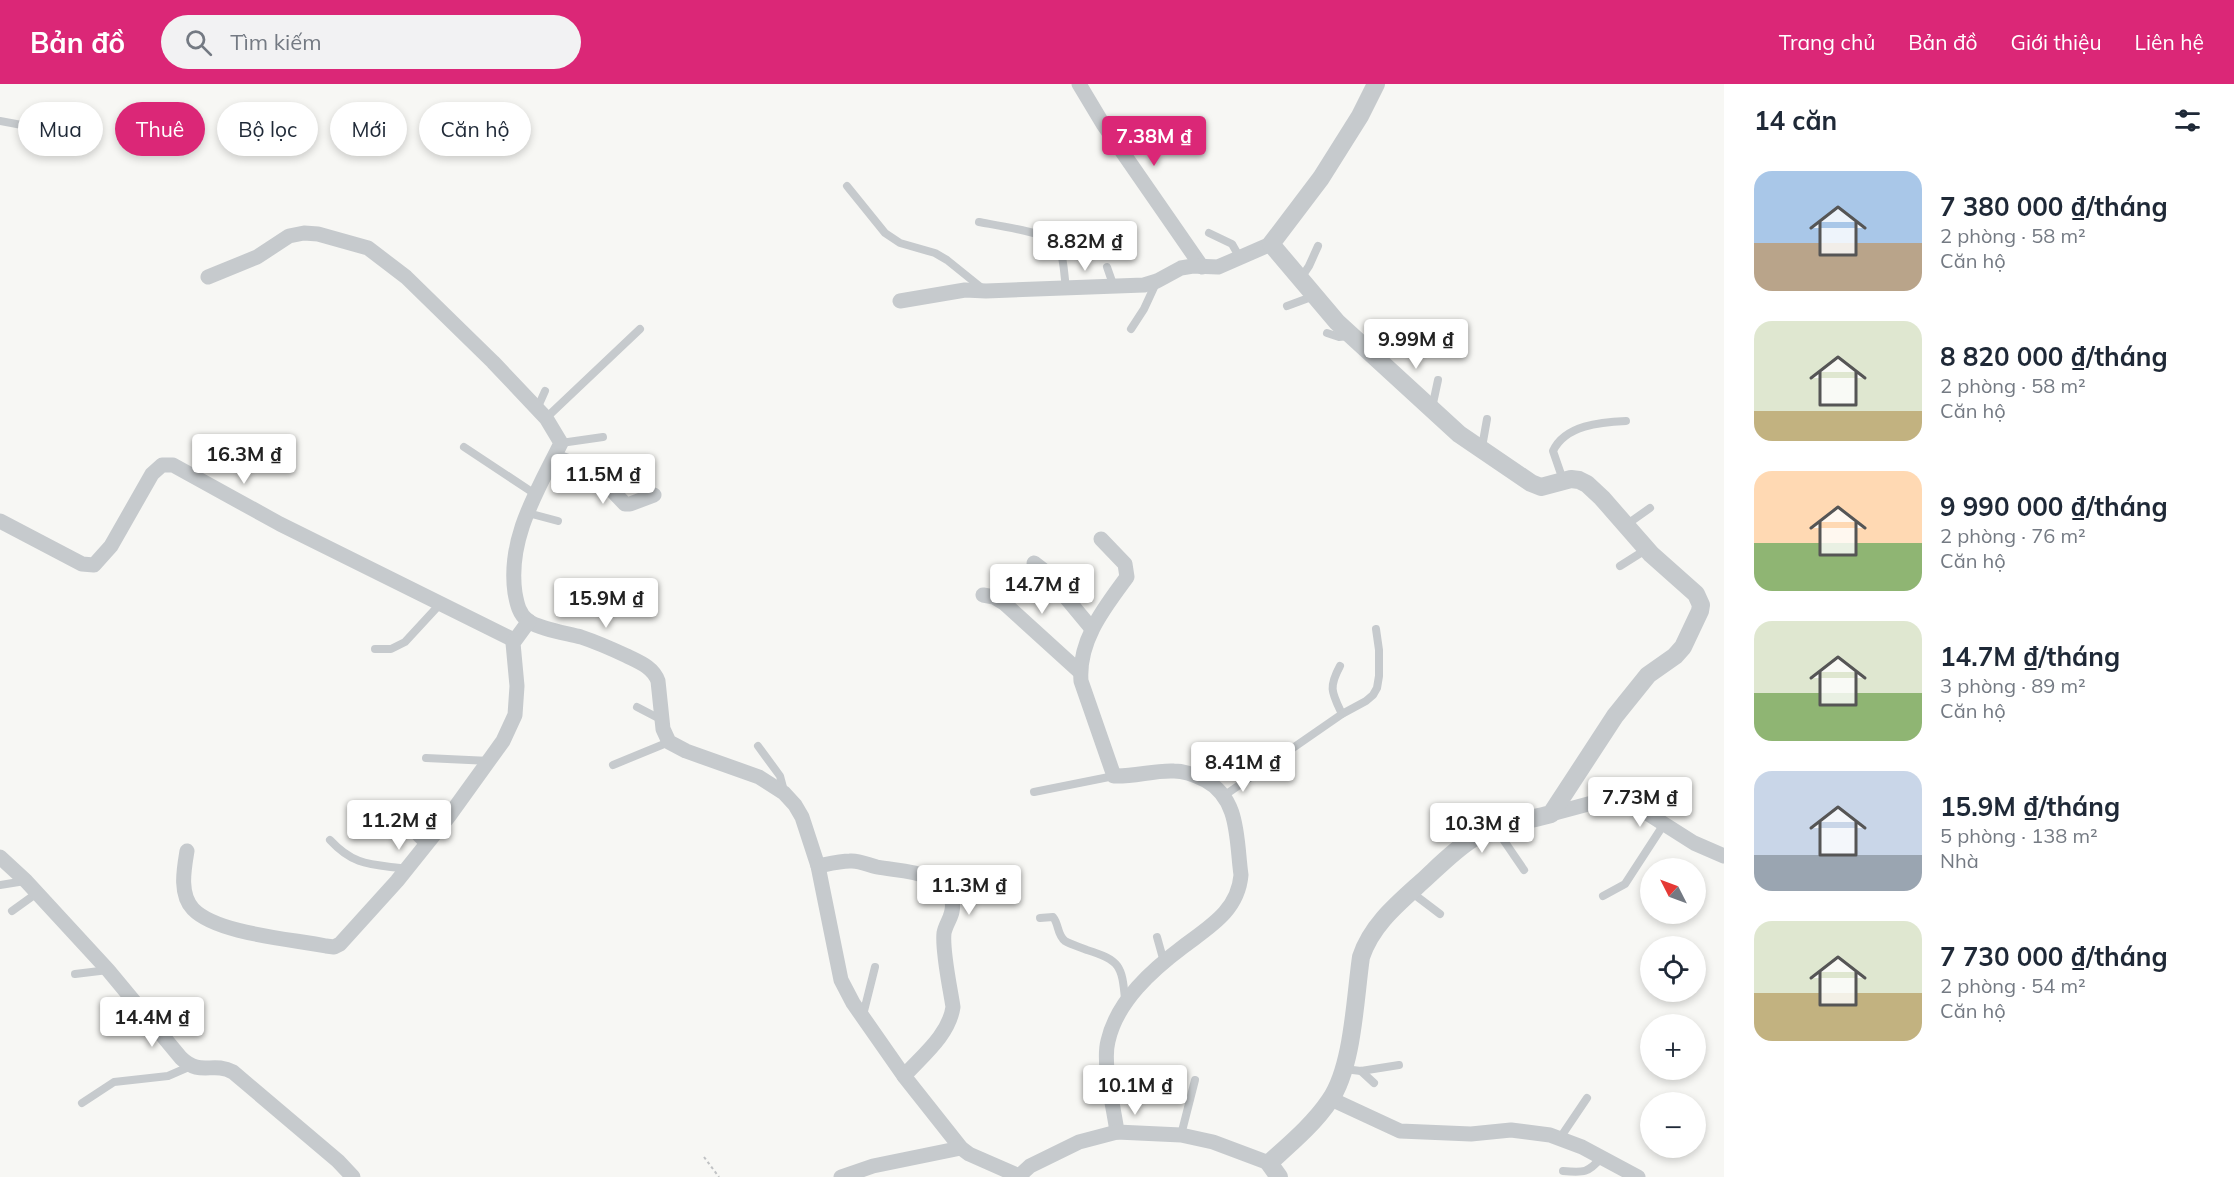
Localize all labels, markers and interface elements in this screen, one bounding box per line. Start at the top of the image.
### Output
search box [161,15,581,69]
text: Bản đồ [30,25,125,60]
icon: search [182,26,215,59]
text: Tìm kiếm [230,28,322,56]
text: Trang chủ [1779,29,1875,55]
text: Bản đồ [1908,29,1978,55]
text: Giới thiệu [2011,29,2102,55]
text: Liên hệ [2135,29,2204,55]
chip: Mua [18,102,103,156]
chip: Thuê [115,102,205,156]
chip: Bộ lọc [217,102,318,156]
chip: Mới [330,102,407,156]
chip: Căn hộ [419,102,531,156]
text: 14 căn [1754,104,1837,137]
icon: filters [2171,104,2204,137]
pin: 7.38M ₫ [1099,116,1209,167]
text: 7.38M ₫ [1116,123,1192,148]
text: 7 380 000 ₫/tháng [1940,190,2168,223]
icon: home [1802,195,1874,267]
pin: 8.82M ₫ [1030,221,1140,272]
text: 2 phòng · 58 m² [1940,223,2086,248]
text: 8.82M ₫ [1047,228,1123,253]
text: Căn hộ [1940,248,2006,273]
pin: 9.99M ₫ [1361,319,1471,370]
text: 9.99M ₫ [1378,326,1454,351]
text: 8 820 000 ₫/tháng [1940,340,2168,373]
icon: home [1802,345,1874,417]
text: 2 phòng · 58 m² [1940,373,2086,398]
text: Căn hộ [1940,398,2006,423]
pin: 16.3M ₫ [189,434,299,485]
text: 16.3M ₫ [206,441,282,466]
pin: 11.5M ₫ [548,454,658,505]
text: 11.5M ₫ [565,461,641,486]
text: 9 990 000 ₫/tháng [1940,490,2168,523]
icon: home [1802,495,1874,567]
text: 2 phòng · 76 m² [1940,523,2086,548]
text: Căn hộ [1940,548,2006,573]
pin: 14.7M ₫ [987,564,1097,615]
text: 14.7M ₫ [1004,571,1080,596]
pin: 15.9M ₫ [551,578,661,629]
text: 15.9M ₫ [568,585,644,610]
text: 14.7M ₫/tháng [1940,640,2120,673]
icon: home [1802,645,1874,717]
text: 3 phòng · 89 m² [1940,673,2086,698]
text: Căn hộ [1940,698,2006,723]
pin: 8.41M ₫ [1188,742,1298,793]
text: 8.41M ₫ [1205,749,1281,774]
pin: 7.73M ₫ [1585,777,1695,828]
text: 7.73M ₫ [1602,784,1678,809]
text: 15.9M ₫/tháng [1940,790,2120,823]
icon: home [1802,795,1874,867]
pin: 11.2M ₫ [344,800,454,851]
pin: 10.3M ₫ [1427,803,1537,854]
text: 11.2M ₫ [361,807,437,832]
text: 10.3M ₫ [1444,810,1520,835]
text: 5 phòng · 138 m² [1940,823,2098,848]
text: Nhà [1940,848,1979,873]
north arrow [1640,858,1706,924]
map controls [1640,858,1706,1158]
pin: 11.3M ₫ [914,865,1024,916]
text: 11.3M ₫ [931,872,1007,897]
button: locate [1640,936,1706,1002]
text: 7 730 000 ₫/tháng [1940,940,2168,973]
icon: home [1802,945,1874,1017]
text: 2 phòng · 54 m² [1940,973,2086,998]
pin: 14.4M ₫ [97,997,207,1048]
text: Căn hộ [1940,998,2006,1023]
text: 14.4M ₫ [114,1004,190,1029]
button: + [1640,1014,1706,1080]
pin: 10.1M ₫ [1080,1065,1190,1116]
text: 10.1M ₫ [1097,1072,1173,1097]
button: − [1640,1092,1706,1158]

